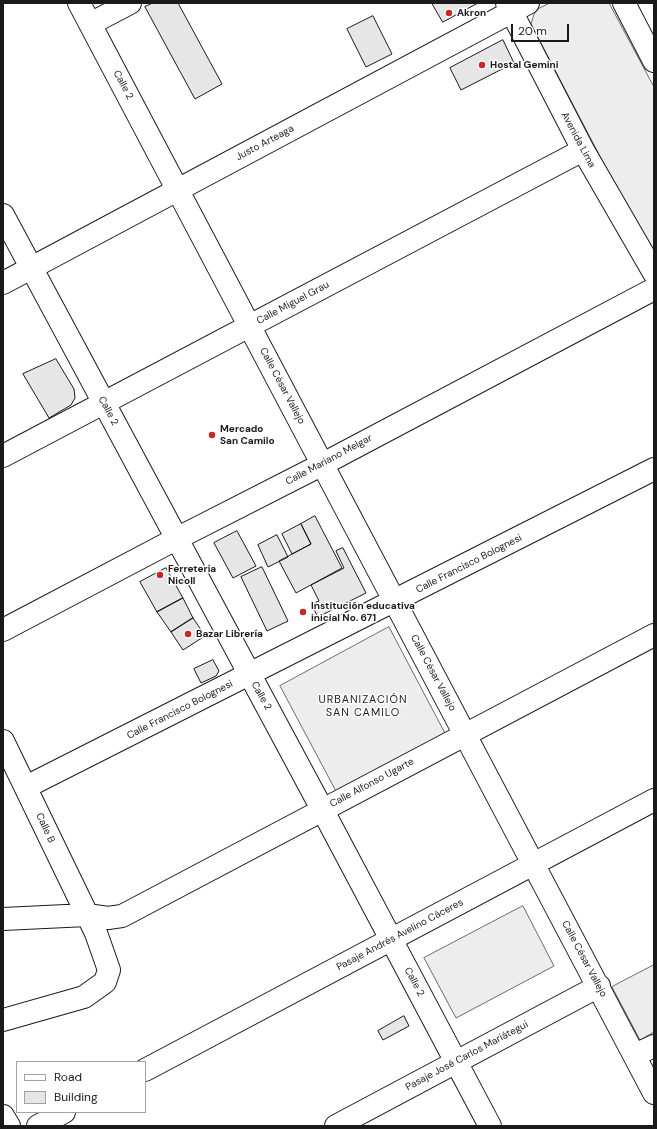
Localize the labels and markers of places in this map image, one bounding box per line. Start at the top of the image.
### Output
place label: Akron [457,7,486,19]
marker: Akron [444,8,454,18]
place label: Hostal Gemini [490,59,558,71]
marker: Hostal Gemini [477,60,487,70]
place label: Mercado San Camilo [220,423,275,446]
marker: Mercado San Camilo [207,430,217,440]
place label: Ferretería Nicoll [168,563,216,586]
marker: Ferretería Nicoll [155,570,165,580]
place label: Institución educativa inicial No. 671 [311,600,415,624]
marker: Institución educativa inicial No. 671 [298,607,308,617]
place label: Bazar Librería [196,628,263,640]
marker: Bazar Librería [183,629,193,639]

